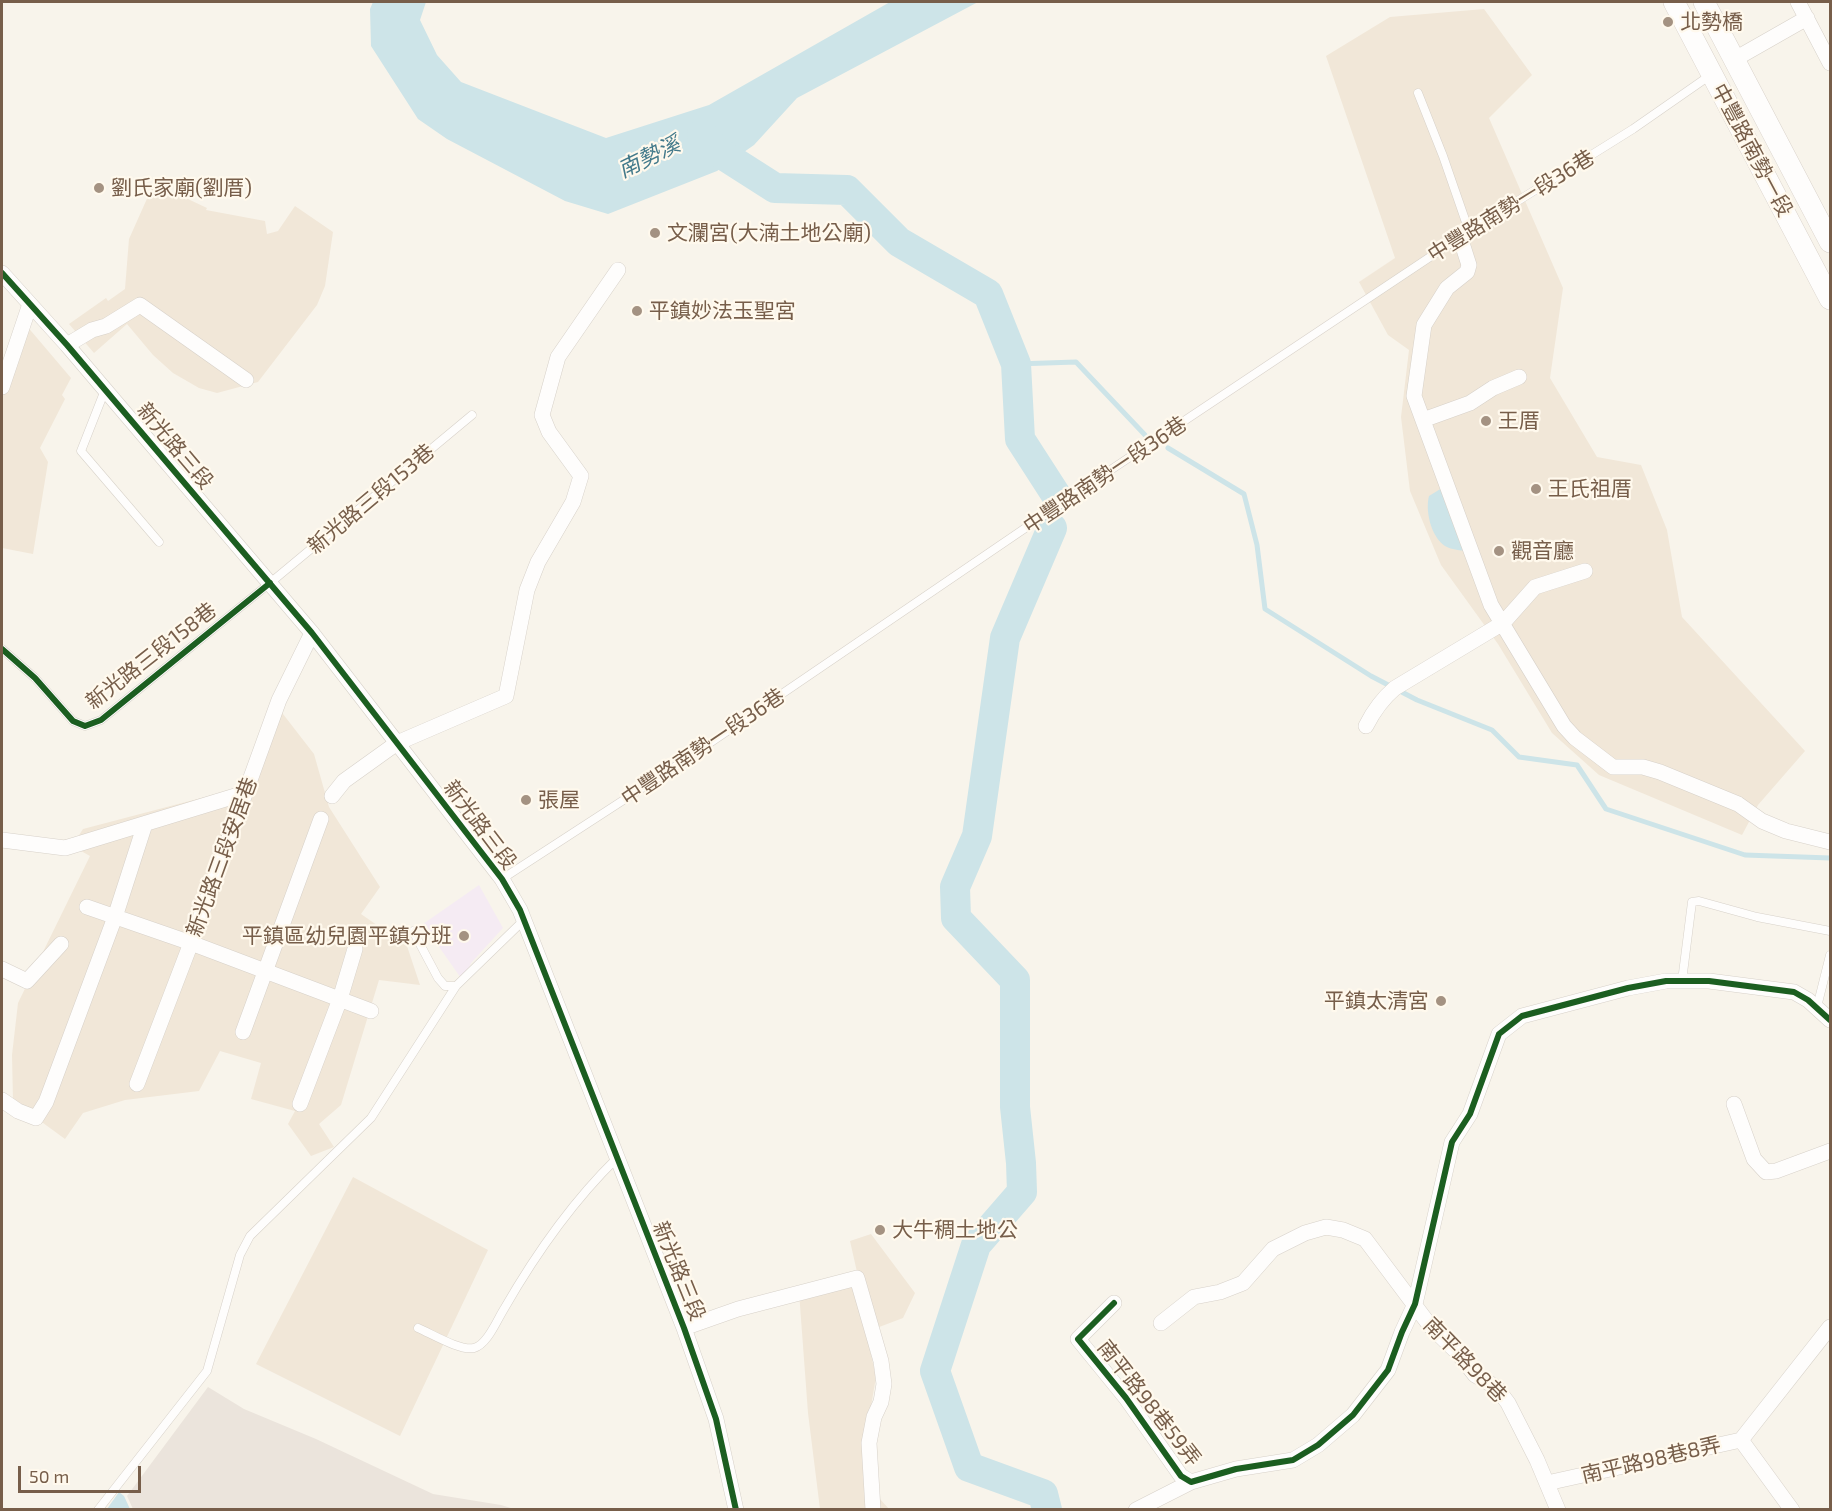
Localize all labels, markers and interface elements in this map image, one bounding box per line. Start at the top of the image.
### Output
place label: 北勢橋 [1680,9,1743,35]
marker: 北勢橋 [1661,15,1675,29]
street label: 中豐路南勢一段 [1706,79,1798,221]
water label: 南勢溪 [614,131,684,183]
street label: 中豐路南勢一段36巷 [1423,145,1599,267]
place label: 劉氏家廟(劉厝) [111,175,252,201]
marker: 劉氏家廟(劉厝) [92,181,106,195]
place label: 文瀾宮(大湳土地公廟) [667,220,871,246]
marker: 文瀾宮(大湳土地公廟) [648,226,662,240]
place label: 平鎮妙法玉聖宮 [649,298,796,324]
marker: 平鎮妙法玉聖宮 [630,304,644,318]
street label: 新光路三段 [132,398,218,494]
place label: 王厝 [1498,408,1540,434]
street label: 中豐路南勢一段36巷 [1018,411,1192,539]
marker: 王厝 [1479,414,1493,428]
street label: 新光路三段153巷 [303,439,439,559]
place label: 王氏祖厝 [1548,476,1632,502]
marker: 王氏祖厝 [1529,482,1543,496]
place label: 觀音廳 [1511,538,1574,564]
marker: 觀音廳 [1492,544,1506,558]
street label: 新光路三段158巷 [81,597,221,715]
street label: 中豐路南勢一段36巷 [616,683,790,811]
street label: 新光路三段安居巷 [181,774,263,940]
street label: 新光路三段 [438,775,522,875]
place label: 張屋 [538,787,580,813]
marker: 張屋 [519,793,533,807]
place label: 平鎮區幼兒園平鎮分班 [242,923,452,949]
marker: 平鎮區幼兒園平鎮分班 [457,929,471,943]
place label: 平鎮太清宮 [1324,988,1429,1014]
marker: 平鎮太清宮 [1434,994,1448,1008]
place label: 大牛稠土地公 [892,1217,1018,1243]
street label: 新光路三段 [648,1218,710,1324]
marker: 大牛稠土地公 [873,1223,887,1237]
street label: 南平路98巷 [1418,1312,1512,1408]
street label: 南平路98巷59弄 [1092,1335,1206,1471]
street label: 南平路98巷8弄 [1579,1432,1723,1488]
scale bar [21,1454,144,1492]
text: 50 m [29,1465,69,1487]

